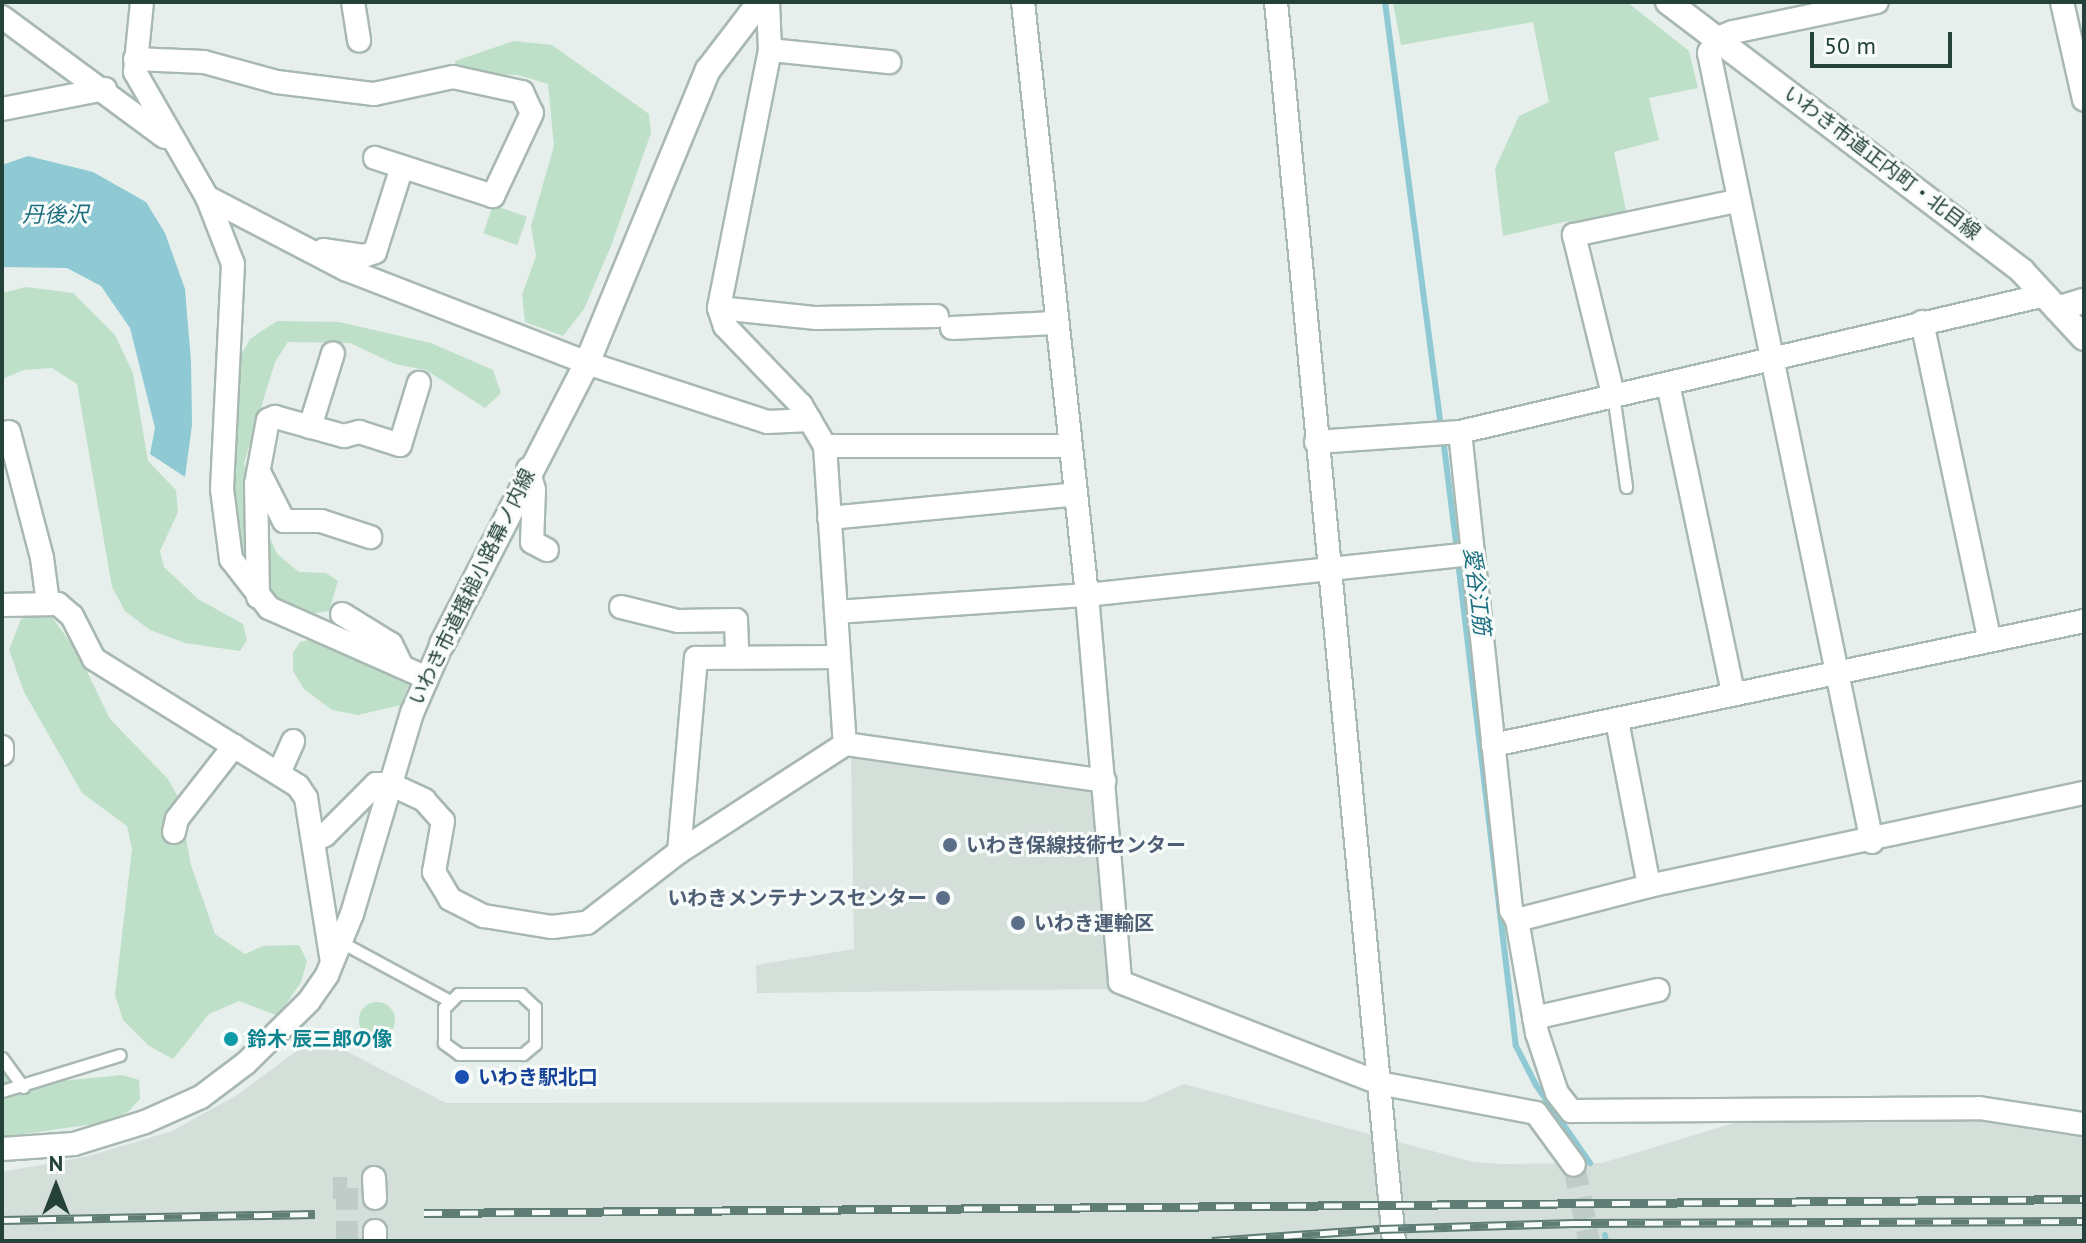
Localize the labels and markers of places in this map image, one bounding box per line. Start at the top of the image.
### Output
place label: いわき保線技術センター [966,833,1186,857]
marker: いわき保線技術センター [941,836,959,854]
place label: いわきメンテナンスセンター [667,886,927,910]
marker: いわきメンテナンスセンター [934,889,952,907]
place label: いわき運輸区 [1034,911,1154,935]
marker: いわき運輸区 [1009,914,1027,932]
place label: 鈴木 辰三郎の像 [247,1027,392,1051]
marker: 鈴木 辰三郎の像 [222,1030,240,1048]
place label: いわき駅北口 [478,1065,598,1089]
marker: いわき駅北口 [453,1068,471,1086]

